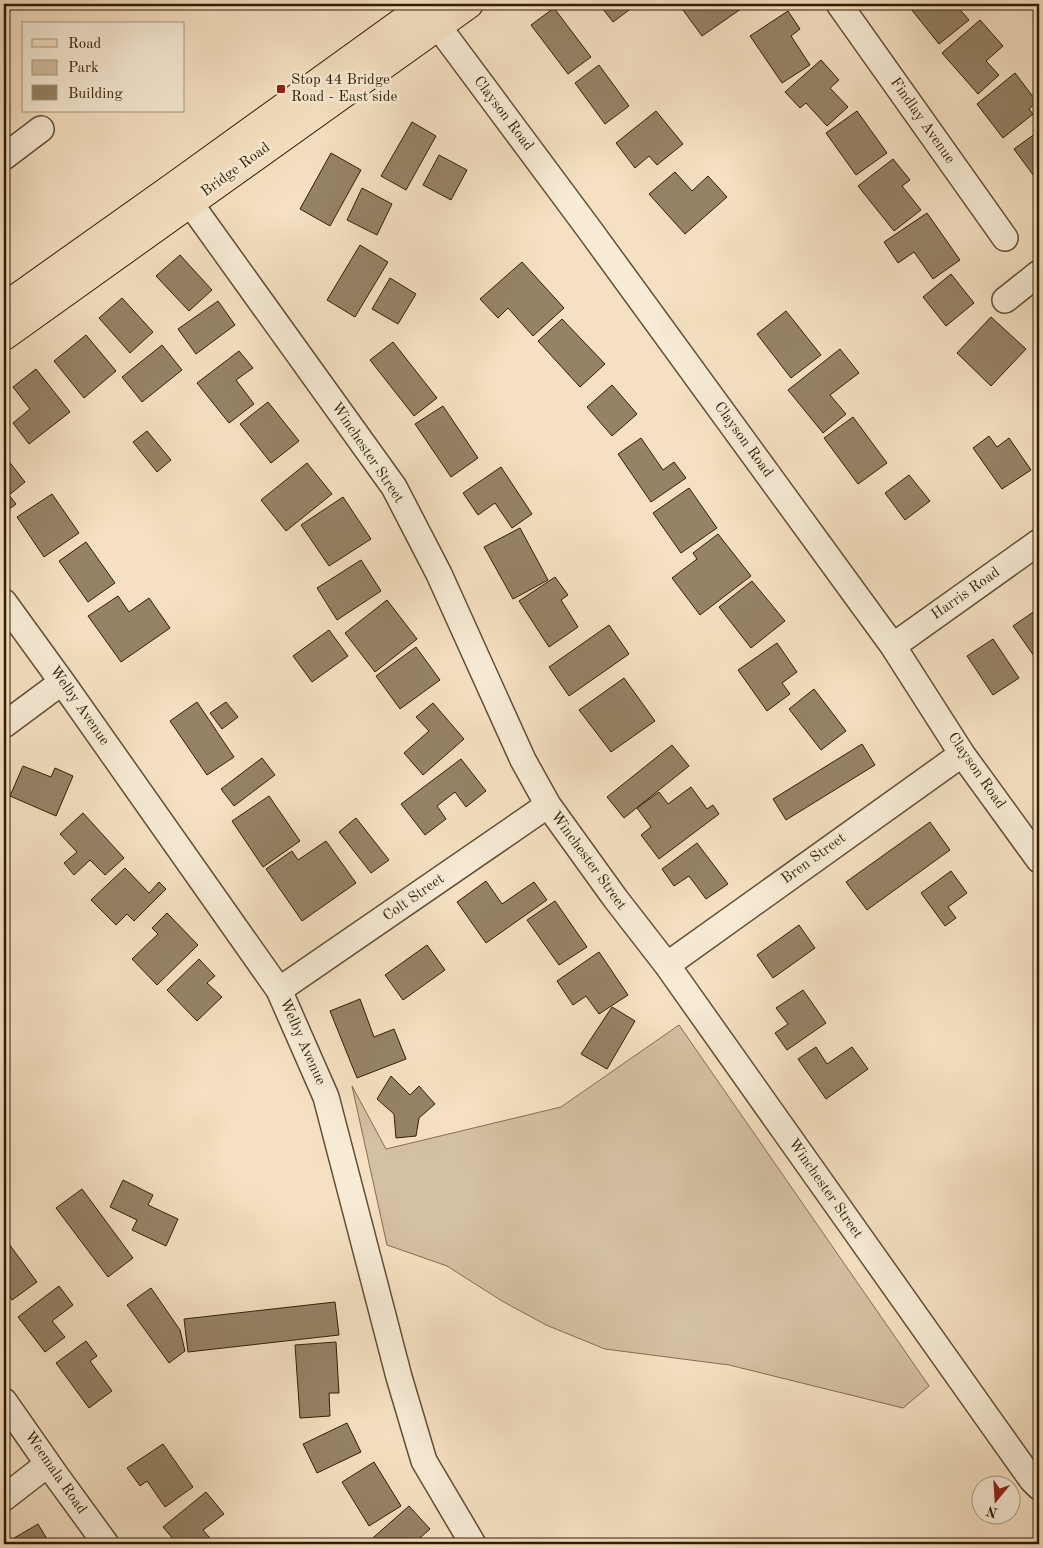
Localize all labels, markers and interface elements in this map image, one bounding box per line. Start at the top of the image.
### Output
legend [22,22,185,112]
text: Road [68,37,102,52]
text: Park [68,61,99,76]
place label: Stop 44 Bridge Road - East side [291,73,397,105]
street label: Clayson Road [470,74,536,154]
street label: Findlay Avenue [887,75,957,167]
marker: Stop 44 Bridge Road - East side [275,83,287,95]
text: Building [68,87,123,102]
street label: Bridge Road [199,140,273,200]
street label: Winchester Street [328,400,406,506]
street label: Clayson Road [711,400,775,481]
street label: Harris Road [929,565,1003,623]
street label: Welby Avenue [46,664,112,748]
street label: Clayson Road [944,730,1008,812]
street label: Winchester Street [547,809,629,913]
street label: Bren Street [779,831,849,887]
street label: Colt Street [381,872,447,924]
street label: Welby Avenue [276,996,328,1088]
street label: Winchester Street [785,1136,865,1242]
street label: Weemala Road [21,1429,89,1517]
north arrow [970,1476,1020,1526]
text: N [985,1503,1000,1520]

